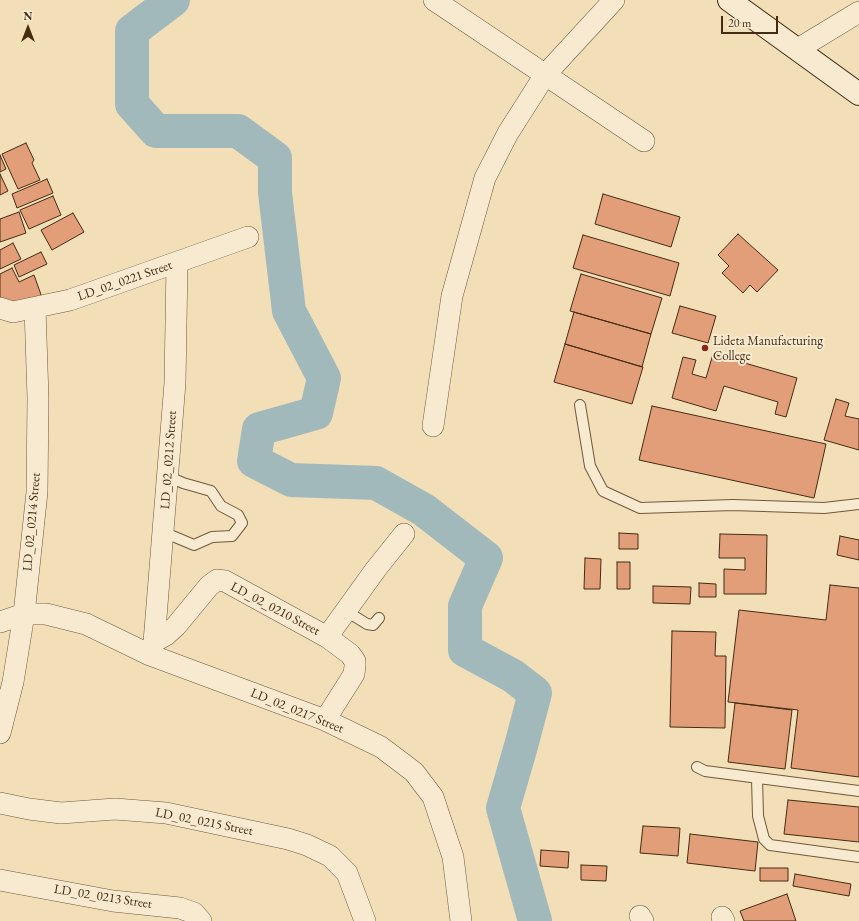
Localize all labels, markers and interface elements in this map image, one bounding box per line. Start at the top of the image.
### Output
north arrow [8,8,48,48]
scale bar [723,8,780,34]
text: N [24,9,32,23]
text: 20 m [728,15,751,31]
street label: LD_02_0221 Street [76,258,174,304]
place label: Lideta Manufacturing College [713,333,823,364]
marker: Lideta Manufacturing College [700,343,710,353]
street label: LD_02_0212 Street [158,410,180,510]
street label: LD_02_0214 Street [20,472,44,572]
street label: LD_02_0210 Street [228,579,322,639]
street label: LD_02_0217 Street [248,685,346,737]
street label: LD_02_0215 Street [154,805,254,839]
street label: LD_02_0213 Street [53,882,153,912]

